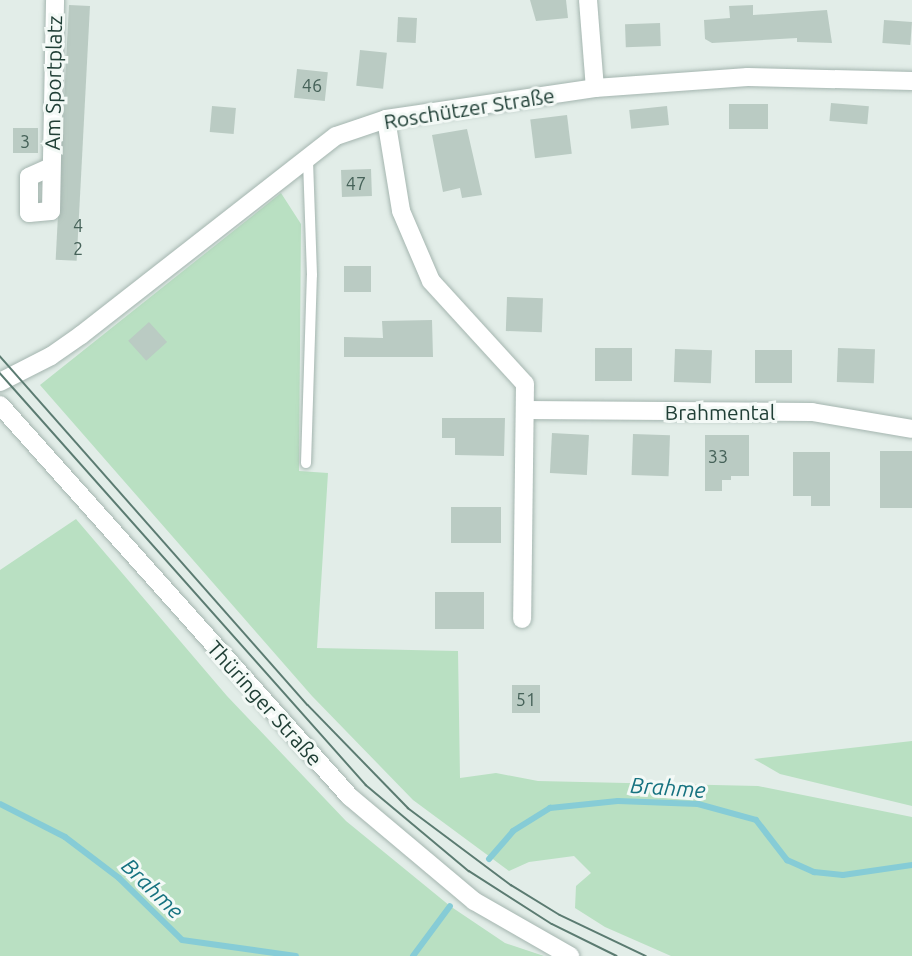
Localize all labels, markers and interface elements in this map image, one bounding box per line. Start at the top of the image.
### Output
street label: Am Sportplatz [39,15,67,151]
house number: 46 [302,74,322,96]
street label: Roschützer Straße [382,82,556,134]
house number: 3 [20,130,30,152]
house number: 47 [346,172,366,194]
house number: 4 [73,214,83,236]
house number: 2 [73,237,83,259]
street label: Brahmental [665,399,775,425]
house number: 33 [708,445,728,467]
street label: Thüringer Straße [202,635,328,771]
house number: 51 [516,688,536,710]
water label: Brahme [629,771,707,803]
water label: Brahme [117,852,189,924]

